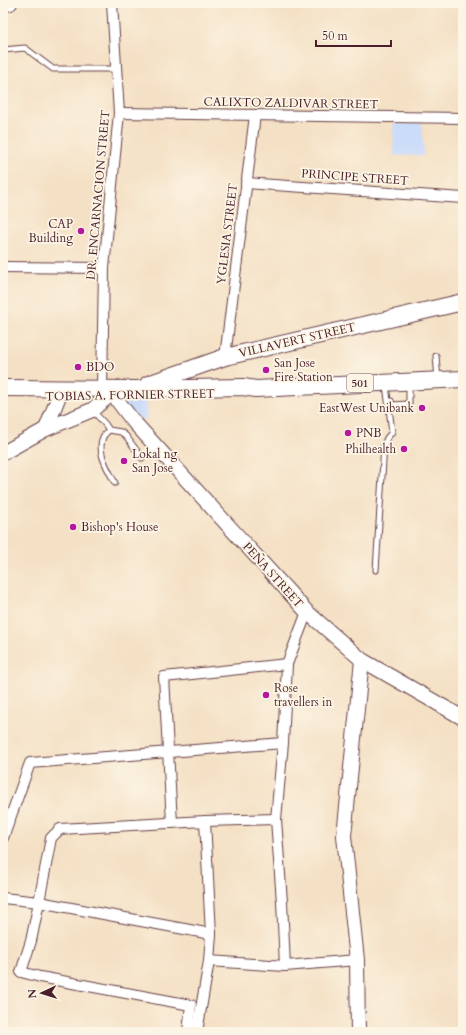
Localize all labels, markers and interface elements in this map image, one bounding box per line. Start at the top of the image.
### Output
scale bar [316,22,391,48]
text: 50 m [322,28,349,44]
street label: CALIXTO ZALDIVAR STREET [204,93,379,113]
street label: DR. ENCARNACION STREET [83,109,113,281]
street label: PRINCIPE STREET [301,165,409,189]
street label: YGLESIA STREET [213,182,241,285]
place label: CAP Building [29,216,73,246]
marker: CAP Building [76,226,86,236]
street label: VILLAVERT STREET [237,319,357,361]
place label: San Jose Fire Station [274,355,333,385]
place label: BDO [86,359,114,375]
marker: BDO [73,362,83,372]
marker: San Jose Fire Station [261,365,271,375]
road number: 501 [347,374,373,392]
street label: TOBIAS A. FORNIER STREET [45,386,215,404]
place label: EastWest Unibank [319,400,415,416]
marker: EastWest Unibank [417,403,427,413]
place label: PNB [356,425,382,441]
marker: PNB [343,428,353,438]
place label: Philhealth [345,441,396,457]
marker: Philhealth [399,444,409,454]
place label: Lokal ng San Jose [132,446,177,476]
marker: Lokal ng San Jose [119,456,129,466]
place label: Bishop's House [81,519,159,535]
marker: Bishop's House [68,522,78,532]
street label: PEÑA STREET [239,538,308,611]
place label: Rose travellers in [274,680,332,710]
marker: Rose travellers in [261,690,271,700]
north arrow [22,973,62,1013]
text: N [25,988,40,999]

